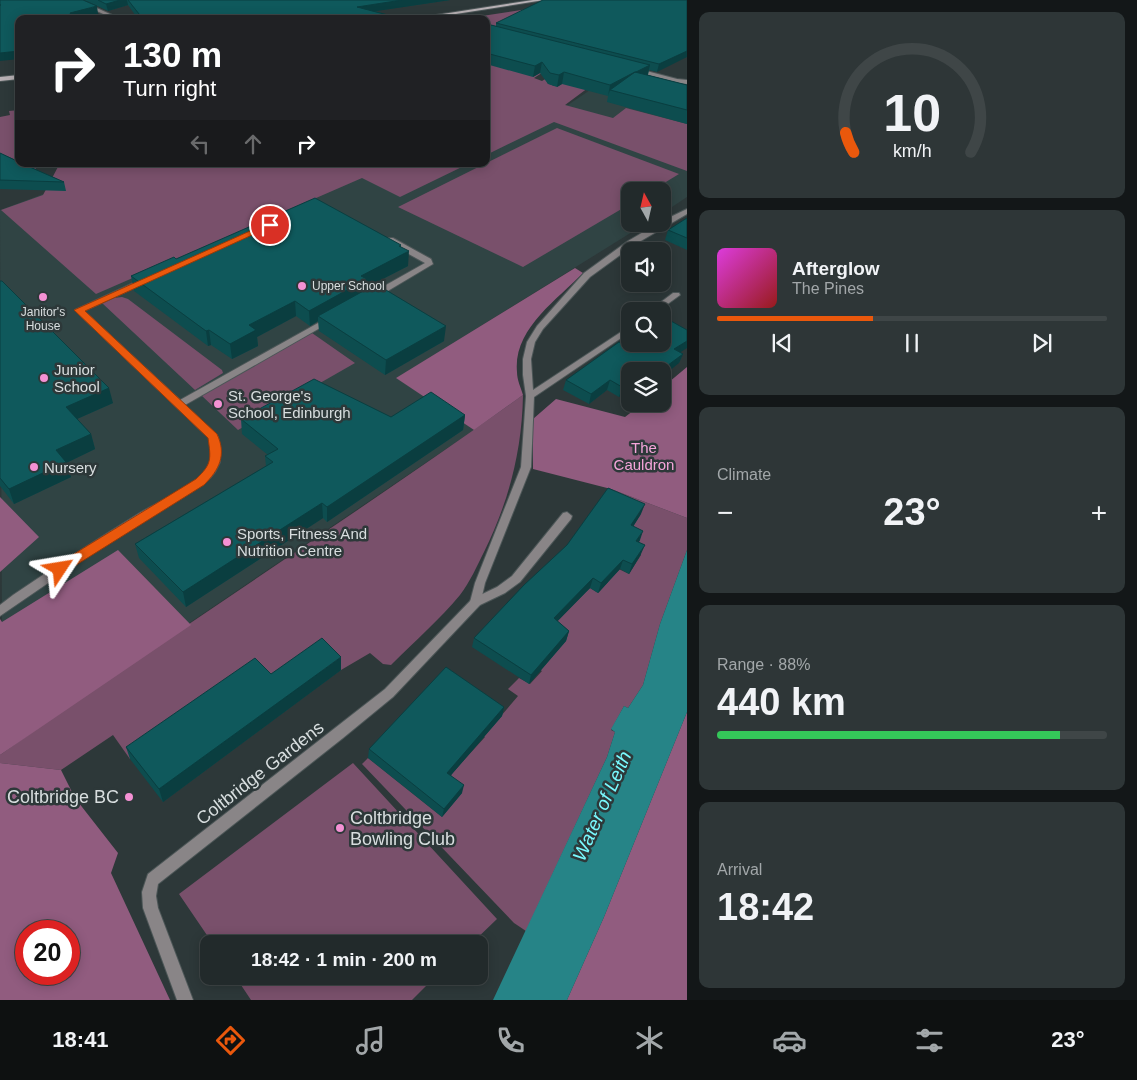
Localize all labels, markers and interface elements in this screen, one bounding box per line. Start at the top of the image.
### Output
icon: right [40,35,105,100]
text: 130 m [123,35,222,74]
text: Turn right [123,76,216,101]
text: 10 [883,84,941,142]
icon: left [186,130,214,158]
icon: ahead [239,130,267,158]
icon: right [292,130,320,158]
text: km/h [893,141,931,161]
north arrow [621,182,671,232]
map controls [621,182,671,412]
pin [249,204,291,246]
icon: arrive [256,211,284,239]
button: sound [621,242,671,292]
text: Afterglow [792,258,880,279]
place label: Upper School [312,279,385,293]
marker: Upper School [296,280,308,292]
text: The Pines [792,280,864,297]
marker: Janitor's House [37,291,49,303]
button: search [621,302,671,352]
place label: Janitor's House [21,305,65,333]
icon: previous [768,329,796,357]
icon: pause [898,329,926,357]
icon: next [1028,329,1056,357]
place label: Junior School [54,361,100,395]
button: layers [621,362,671,412]
marker: Junior School [38,372,50,384]
place label: St. George's School, Edinburgh [228,387,351,421]
marker: St. George's School, Edinburgh [212,398,224,410]
park label: The Cauldron [614,439,674,473]
place label: Nursery [44,459,97,476]
marker: Nursery [28,461,40,473]
text: Climate [717,466,771,483]
text: 23° [883,491,941,533]
text: − [717,497,733,528]
text: + [1091,497,1107,528]
place label: Sports, Fitness And Nutrition Centre [237,525,367,559]
marker: Sports, Fitness And Nutrition Centre [221,536,233,548]
position arrow [33,542,85,594]
text: Range · 88% [717,656,810,673]
text: 440 km [717,681,846,723]
street label: Coltbridge Gardens [192,717,328,829]
water label: Water of Leith [568,748,636,864]
place label: Coltbridge BC [7,787,119,807]
marker: Coltbridge BC [123,791,135,803]
place label: Coltbridge Bowling Club [350,808,455,849]
marker: Coltbridge Bowling Club [334,822,346,834]
text: Arrival [717,861,762,878]
text: 18:42 [717,886,814,928]
speed limit sign: 20 [15,920,80,985]
text: 18:42 · 1 min · 200 m [251,949,437,970]
icon: directions [213,1023,248,1058]
icon: music [353,1023,388,1058]
icon: phone [493,1023,528,1058]
icon: climate [632,1023,667,1058]
icon: car [772,1023,807,1058]
icon: filters [912,1023,947,1058]
text: 18:41 [52,1027,109,1052]
text: 23° [1051,1027,1085,1052]

